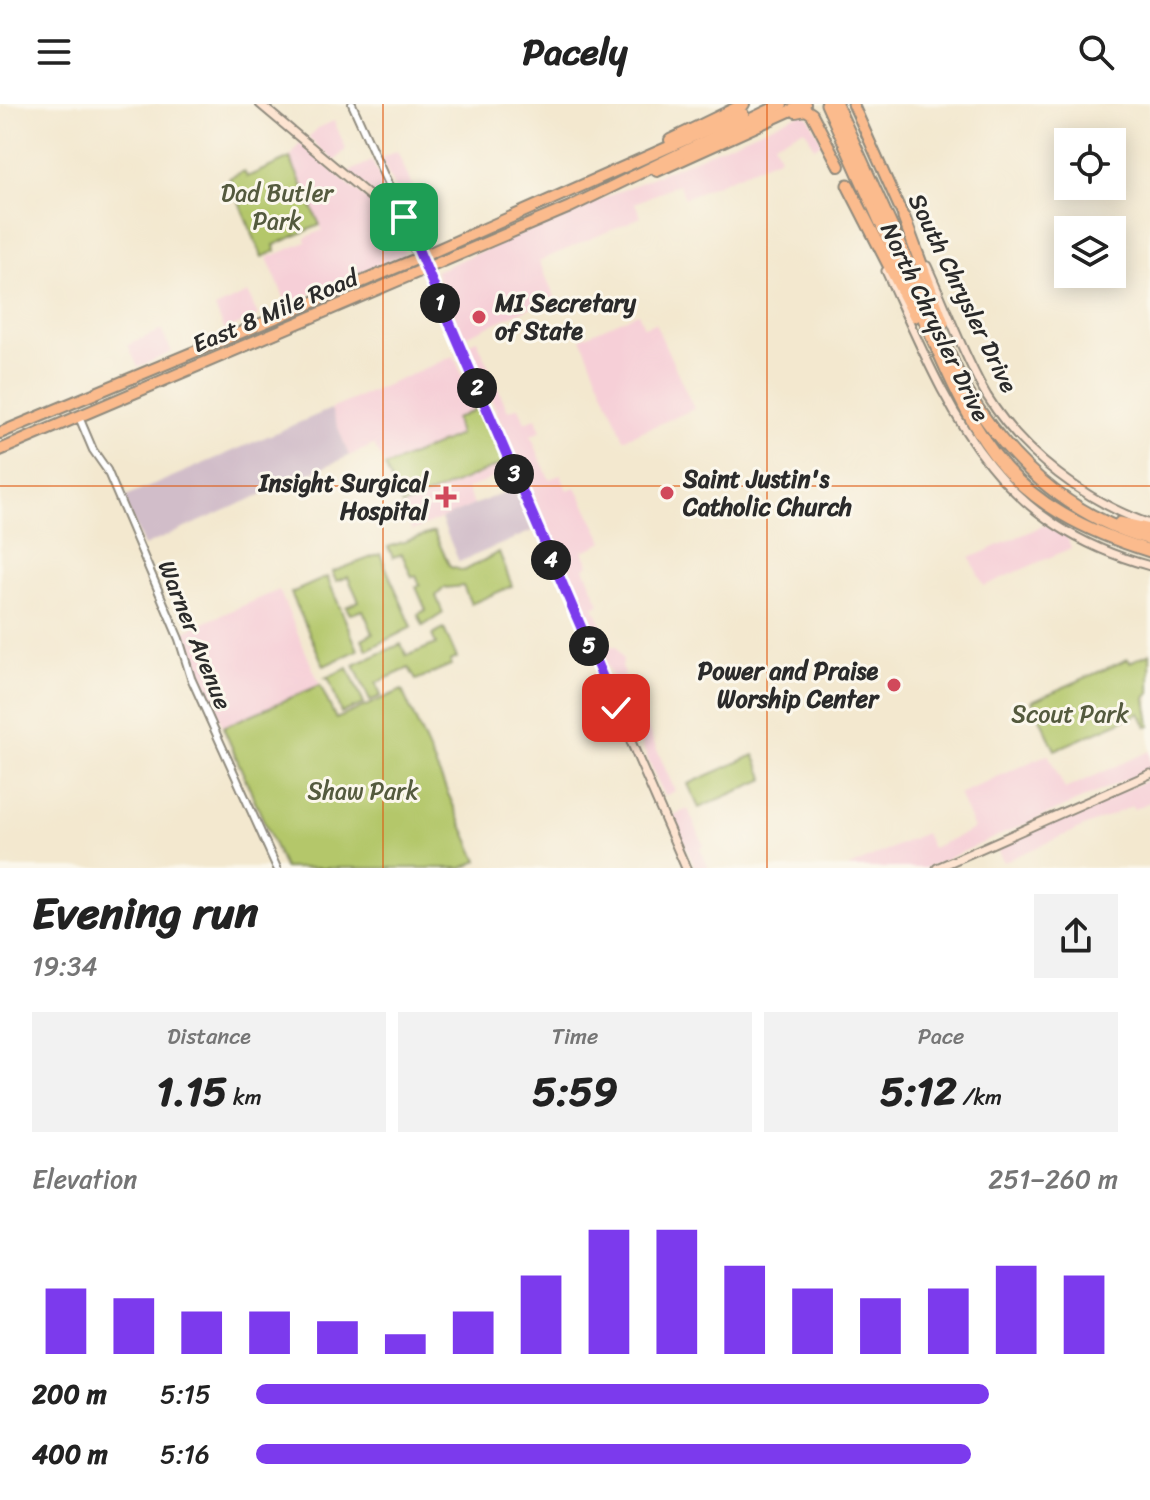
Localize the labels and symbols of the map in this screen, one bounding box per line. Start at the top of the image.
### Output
park label: Dad Butler Park [221,172,335,242]
pin [370,183,438,251]
street label: South Chrysler Drive [896,186,1030,401]
street label: North Chrysler Drive [868,215,1002,429]
street label: East 8 Mile Road [186,256,367,365]
place label: MI Secretary of State [494,282,636,352]
pin: 1 [420,283,460,323]
marker: MI Secretary of State [470,308,488,326]
pin: 2 [457,368,497,408]
pin: 3 [494,454,534,494]
place label: Saint Justin's Catholic Church [682,458,852,528]
place label: Insight Surgical Hospital [257,462,429,532]
marker: Saint Justin's Catholic Church [658,484,676,502]
marker: Insight Surgical Hospital [435,486,457,508]
pin: 4 [531,540,571,580]
street label: Warner Avenue [146,554,244,716]
pin: 5 [569,626,609,666]
place label: Power and Praise Worship Center [698,650,880,720]
pin [582,674,650,742]
marker: Power and Praise Worship Center [885,676,903,694]
park label: Scout Park [1011,693,1129,735]
park label: Shaw Park [307,770,419,812]

